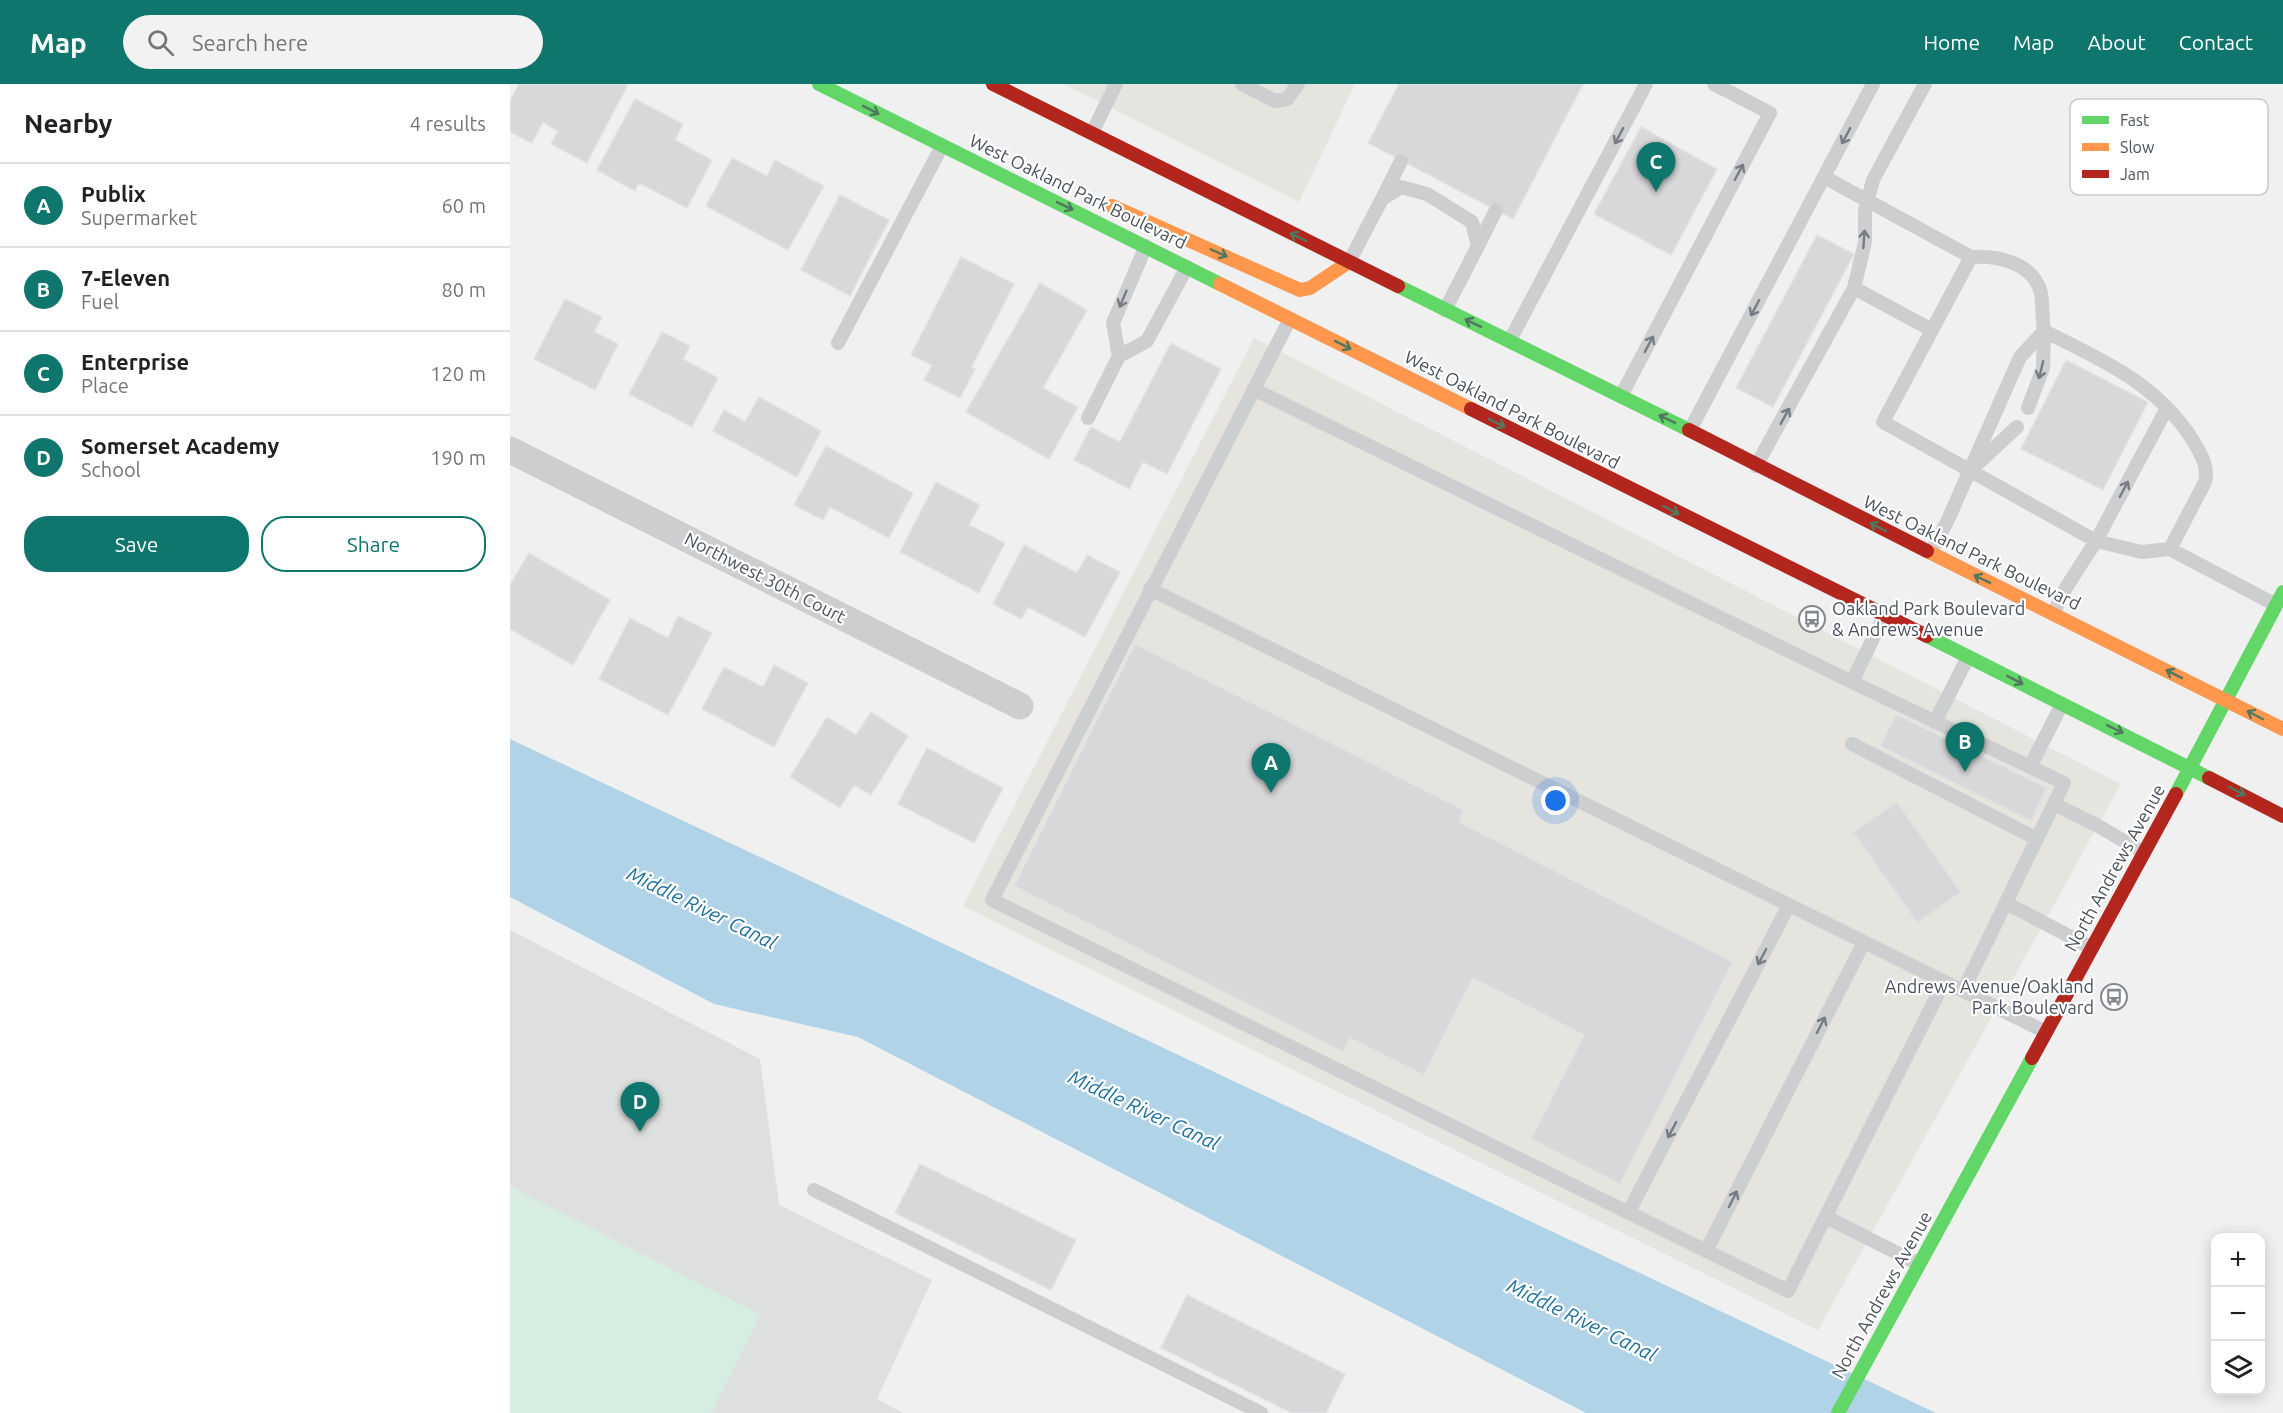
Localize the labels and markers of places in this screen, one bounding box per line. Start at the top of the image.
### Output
pin: C [1636,142,1676,192]
place label: Oakland Park Boulevard & Andrews Avenue [1832,598,2025,639]
bus stop icon: Oakland Park Boulevard & Andrews Avenue [1797,604,1827,634]
pin: B [1946,722,1984,772]
pin: A [1252,744,1290,793]
place label: Andrews Avenue/Oakland Park Boulevard [1885,976,2094,1017]
bus stop icon: Andrews Avenue/Oakland Park Boulevard [2099,982,2129,1012]
pin: D [620,1082,660,1132]

